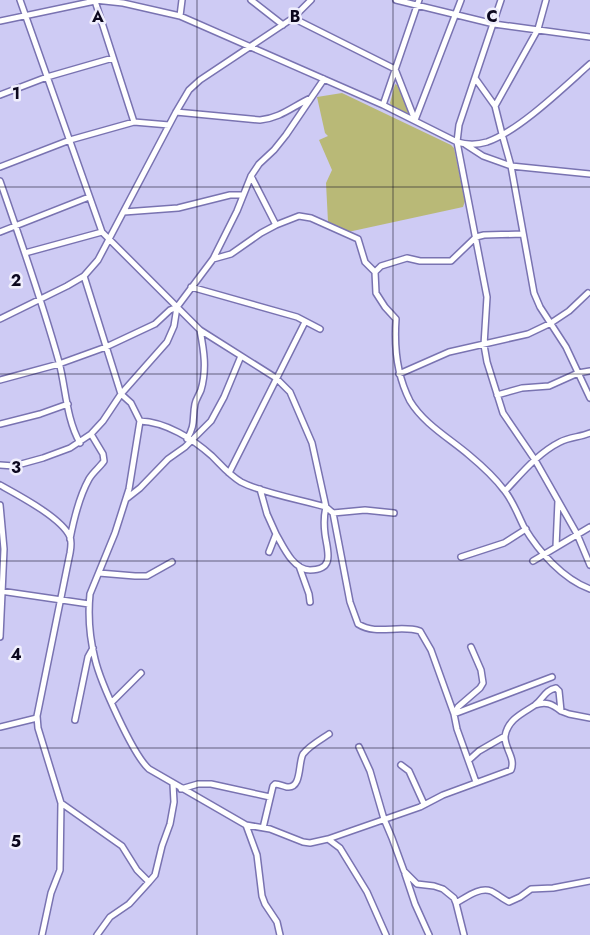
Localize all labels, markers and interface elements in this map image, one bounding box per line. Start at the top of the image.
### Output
text: A [91,5,104,28]
text: B [290,5,300,28]
text: C [486,5,498,28]
text: 1 [12,82,20,105]
text: 2 [11,269,21,292]
text: 3 [11,456,21,479]
text: 4 [10,643,22,666]
text: 5 [11,830,21,853]

